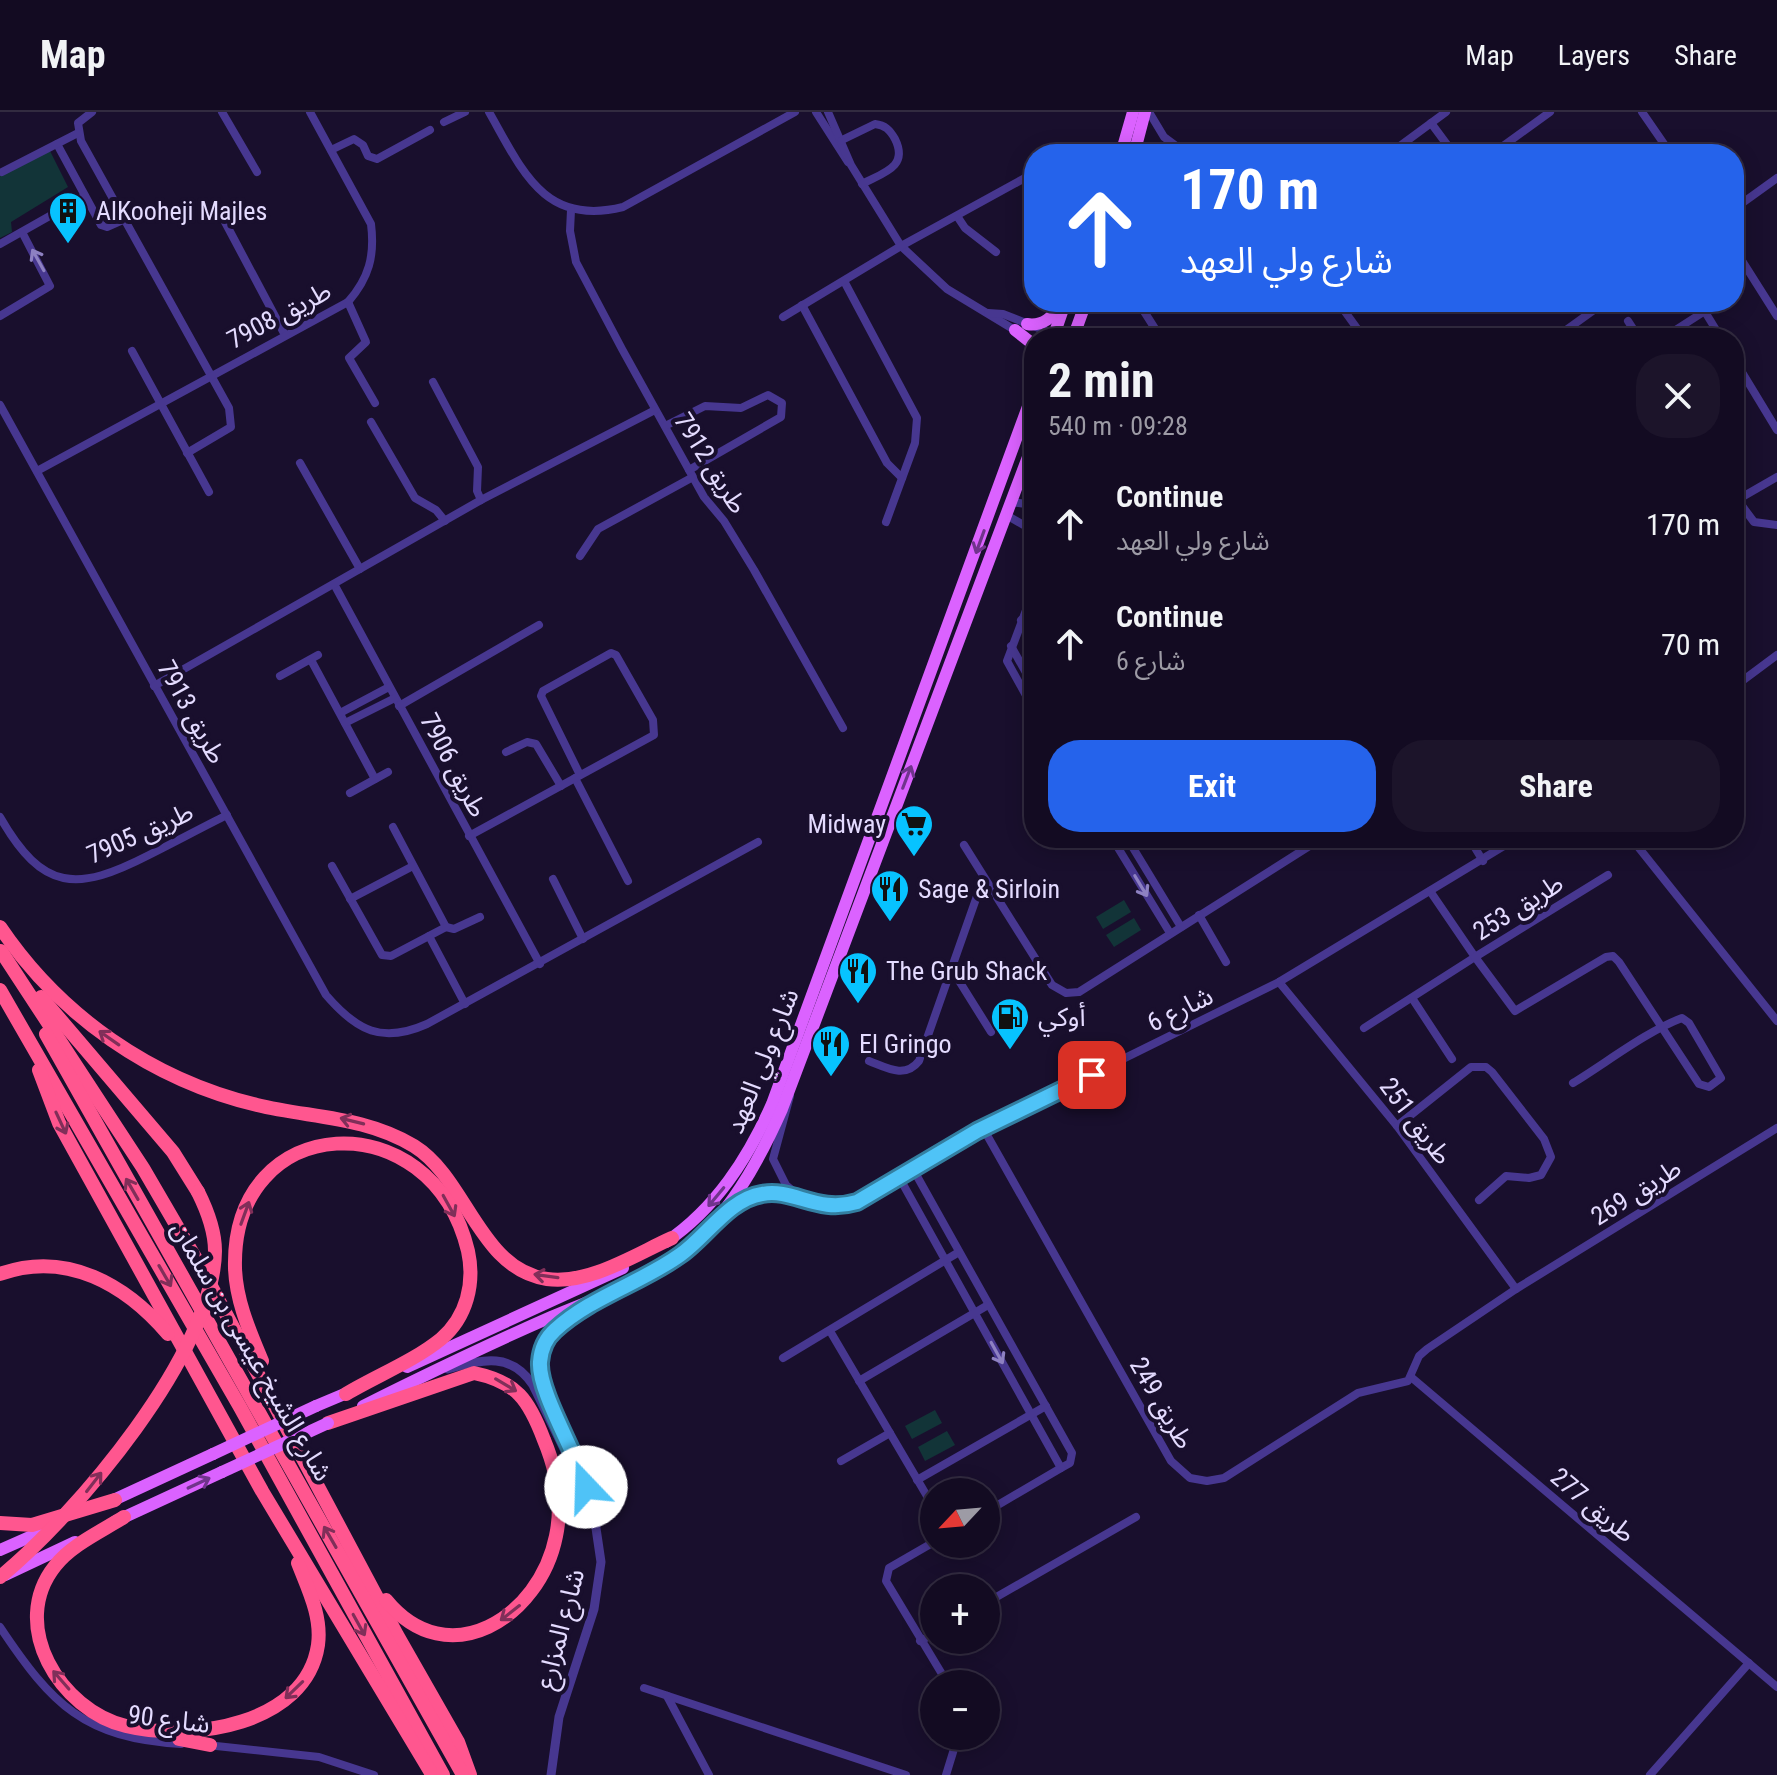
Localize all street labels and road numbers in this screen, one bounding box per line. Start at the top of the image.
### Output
street label: طريق 7908 [222,275,336,356]
street label: طريق 7912 [667,407,754,519]
street label: طريق 7913 [151,655,233,769]
street label: طريق 7906 [413,708,494,822]
street label: طريق 7905 [82,796,198,871]
street label: طريق 253 [1467,868,1569,947]
street label: شارع 6 [1142,980,1220,1041]
street label: شارع ولي العهد [719,984,809,1140]
street label: طريق 251 [1373,1072,1458,1171]
street label: طريق 269 [1585,1153,1687,1232]
street label: شارع الشيخ عيسى بن سلمان [161,1216,339,1489]
street label: طريق 249 [1123,1352,1200,1454]
street label: طريق 277 [1544,1461,1641,1550]
street label: شارع المزارع [530,1566,594,1693]
street label: شارع 90 [126,1699,212,1743]

